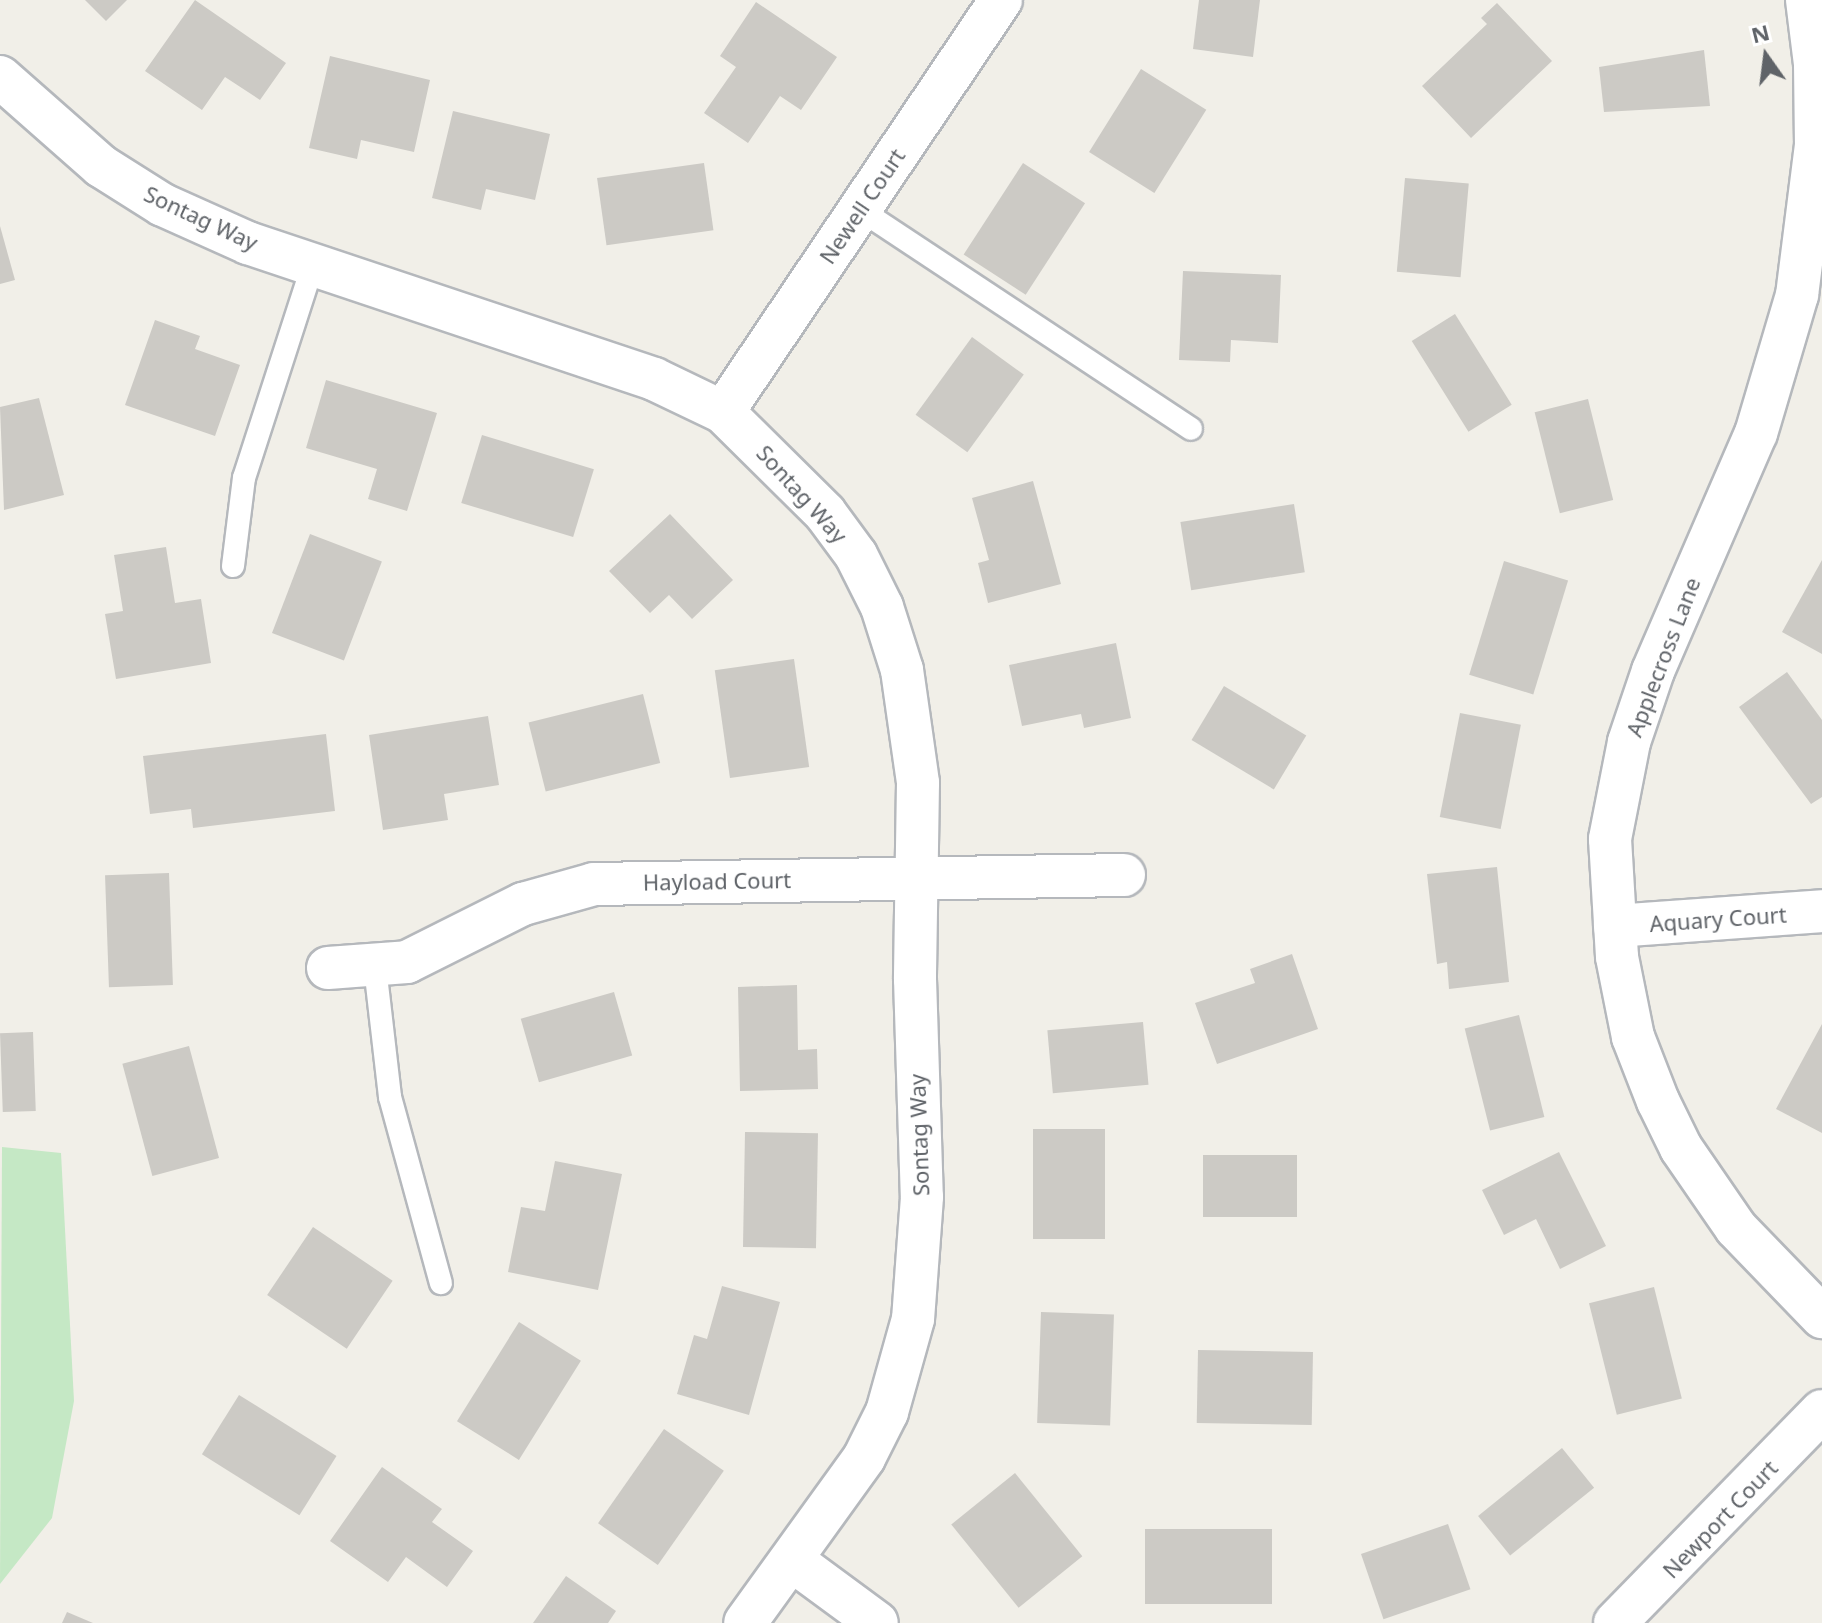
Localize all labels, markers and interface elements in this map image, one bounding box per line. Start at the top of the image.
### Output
north arrow [1726,16,1806,96]
text: N [1748,16,1772,49]
street label: Newell Court [814,143,910,269]
street label: Sontag Way [140,180,262,256]
street label: Sontag Way [751,440,853,548]
street label: Applecross Lane [1621,574,1705,740]
street label: Hayload Court [643,867,791,895]
street label: Aquary Court [1649,901,1787,937]
street label: Sontag Way [904,1074,934,1196]
street label: Newport Court [1657,1455,1783,1583]

